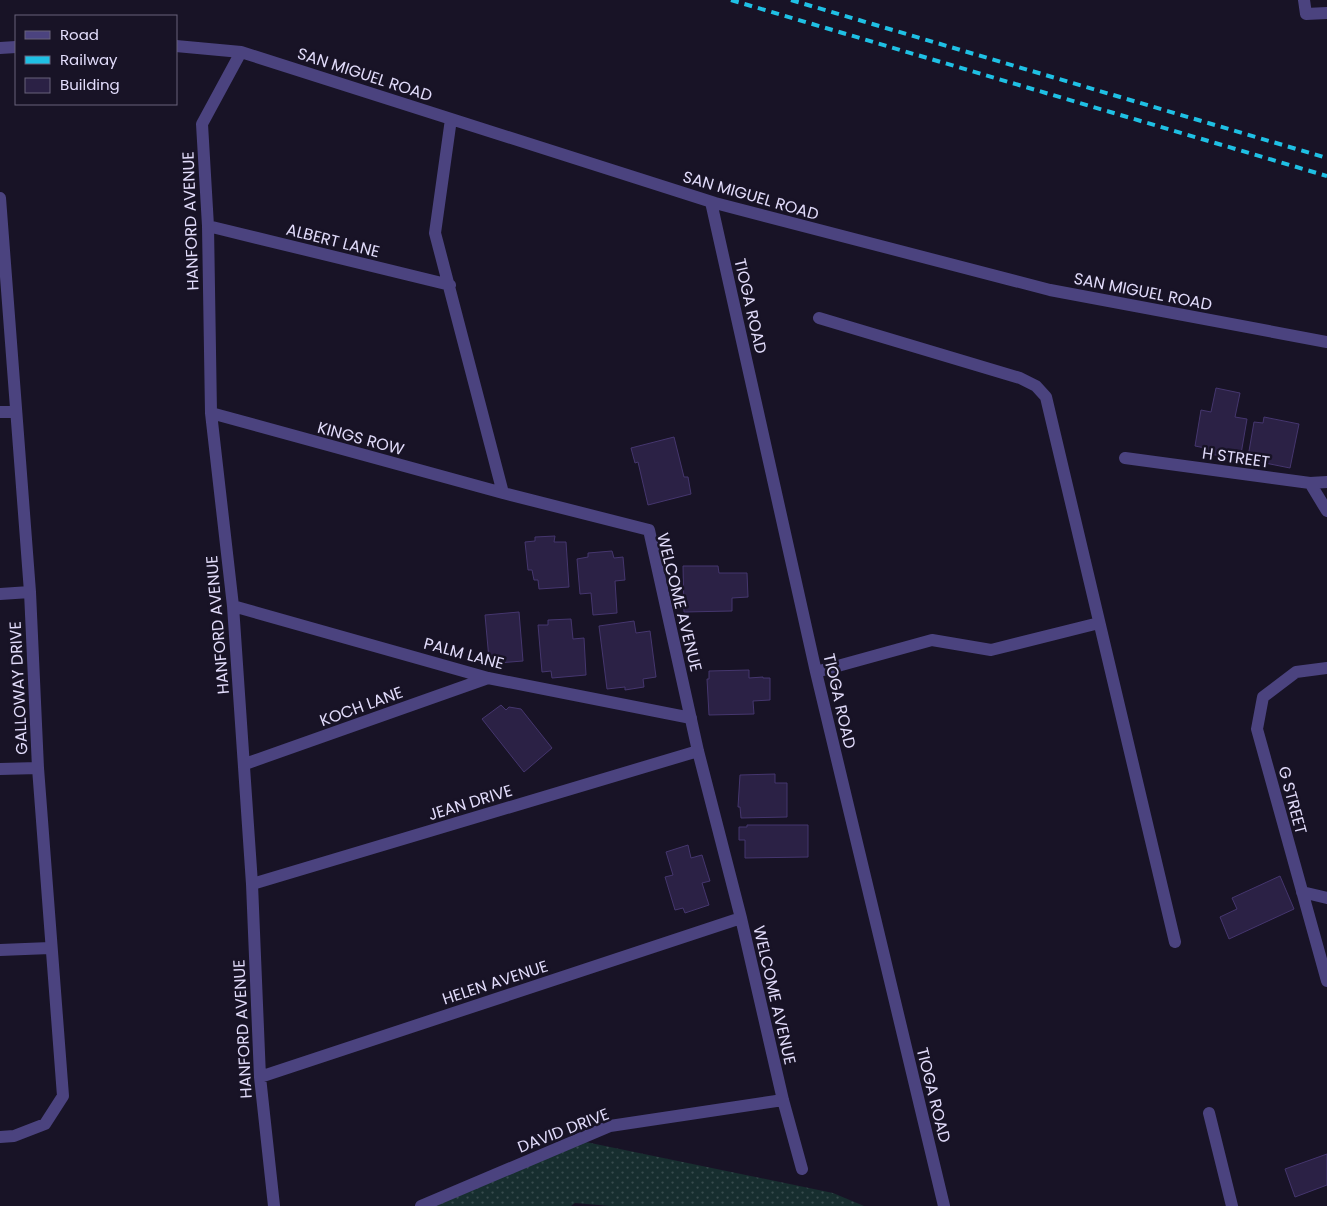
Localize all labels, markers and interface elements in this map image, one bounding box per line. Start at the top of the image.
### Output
legend [15,15,178,105]
text: Road [60,24,99,45]
street label: SAN MIGUEL ROAD [295,42,435,107]
text: Railway [60,49,118,70]
text: Building [60,74,120,95]
street label: HANFORD AVENUE [177,151,204,291]
street label: SAN MIGUEL ROAD [680,165,822,226]
street label: ALBERT LANE [284,218,382,263]
street label: TIOGA ROAD [728,256,773,356]
street label: SAN MIGUEL ROAD [1072,267,1214,316]
street label: KINGS ROW [315,416,407,461]
street label: H STREET [1201,441,1272,474]
street label: WELCOME AVENUE [651,530,708,674]
street label: HANFORD AVENUE [200,555,235,695]
street label: GALLOWAY DRIVE [4,621,33,755]
street label: PALM LANE [421,632,507,675]
street label: TIOGA ROAD [817,651,862,751]
street label: KOCH LANE [316,681,406,732]
street label: G STREET [1272,764,1313,837]
street label: JEAN DRIVE [425,779,515,826]
street label: WELCOME AVENUE [747,923,802,1067]
street label: HELEN AVENUE [439,955,551,1010]
street label: HANFORD AVENUE [227,959,258,1099]
street label: TIOGA ROAD [911,1045,956,1145]
street label: DAVID DRIVE [514,1102,612,1158]

